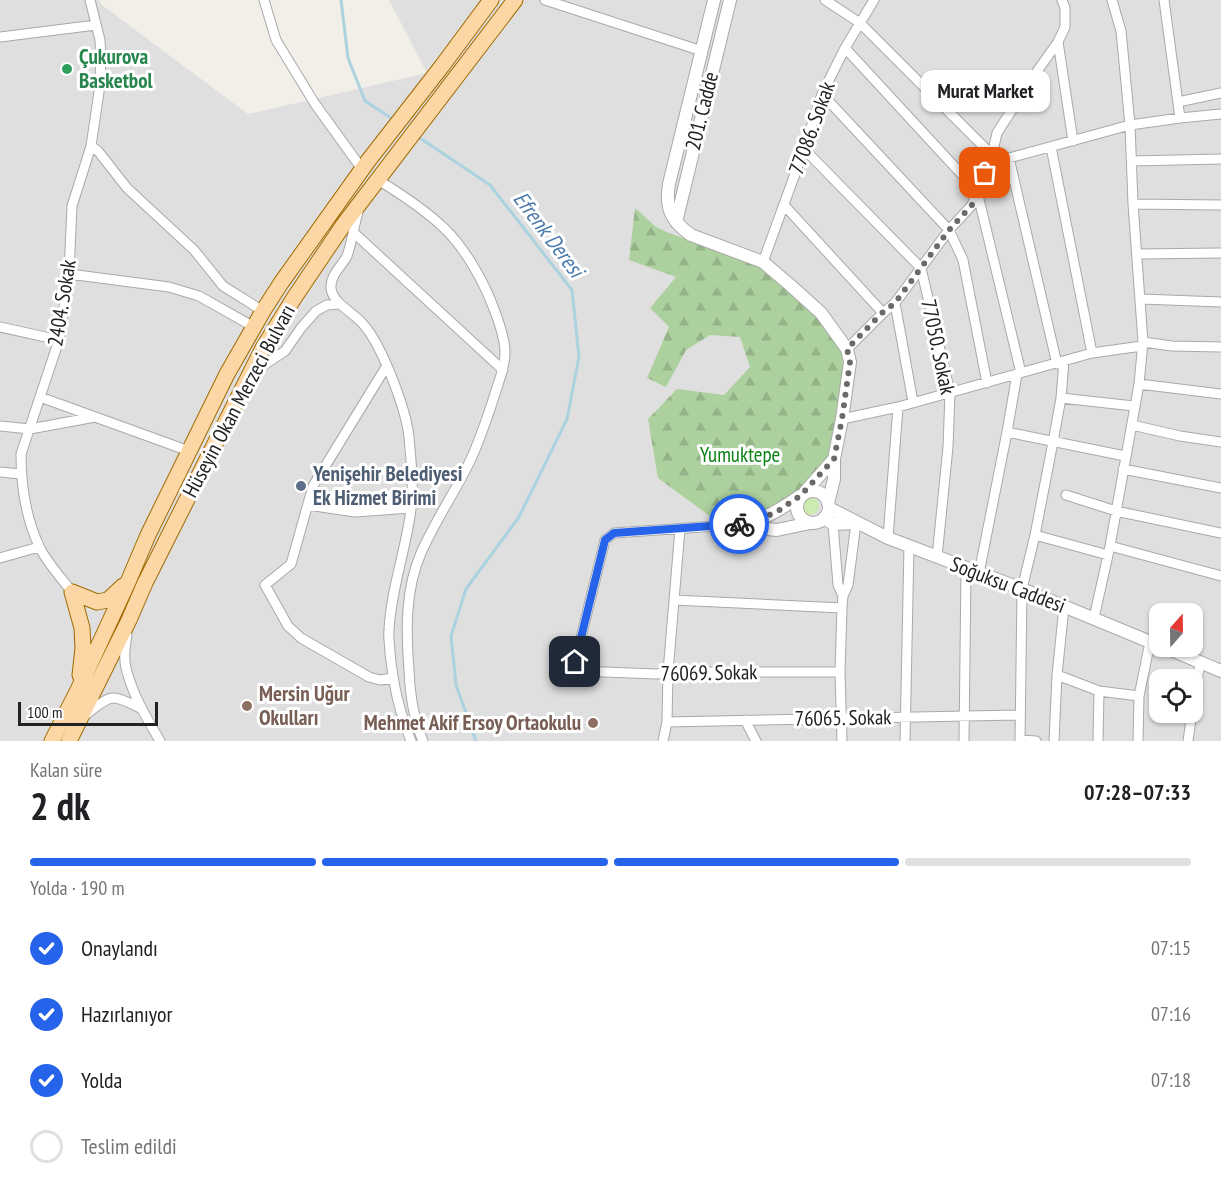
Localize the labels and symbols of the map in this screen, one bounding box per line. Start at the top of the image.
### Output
place label: Çukurova Basketbol [79,43,154,94]
marker: Çukurova Basketbol [60,62,74,76]
street label: 201. Cadde [679,69,724,153]
callout: Murat Market [920,71,1050,113]
street label: 77086. Sokak [782,78,841,178]
pin [959,147,1010,198]
water label: Efrenk Deresi [508,185,592,285]
street label: 2404. Sokak [41,258,82,348]
street label: 77050. Sokak [915,297,962,397]
street label: Hüseyin Okan Merzeci Bulvarı [176,300,301,502]
park label: Yumuktepe [700,441,780,468]
place label: Yenişehir Belediyesi Ek Hizmet Birimi [312,460,462,511]
marker: Yenişehir Belediyesi Ek Hizmet Birimi [294,479,308,493]
courier [709,494,769,554]
street label: Soğuksu Caddesi [947,550,1070,619]
north arrow [1149,603,1203,657]
pin [549,636,600,687]
street label: 76069. Sokak [660,658,758,687]
place label: Mersin Uğur Okulları [259,680,350,731]
scale bar [18,699,158,726]
marker: Mersin Uğur Okulları [240,699,254,713]
street label: 76065. Sokak [794,703,892,732]
place label: Mehmet Akif Ersoy Ortaokulu [364,709,581,736]
marker: Mehmet Akif Ersoy Ortaokulu [586,716,600,730]

